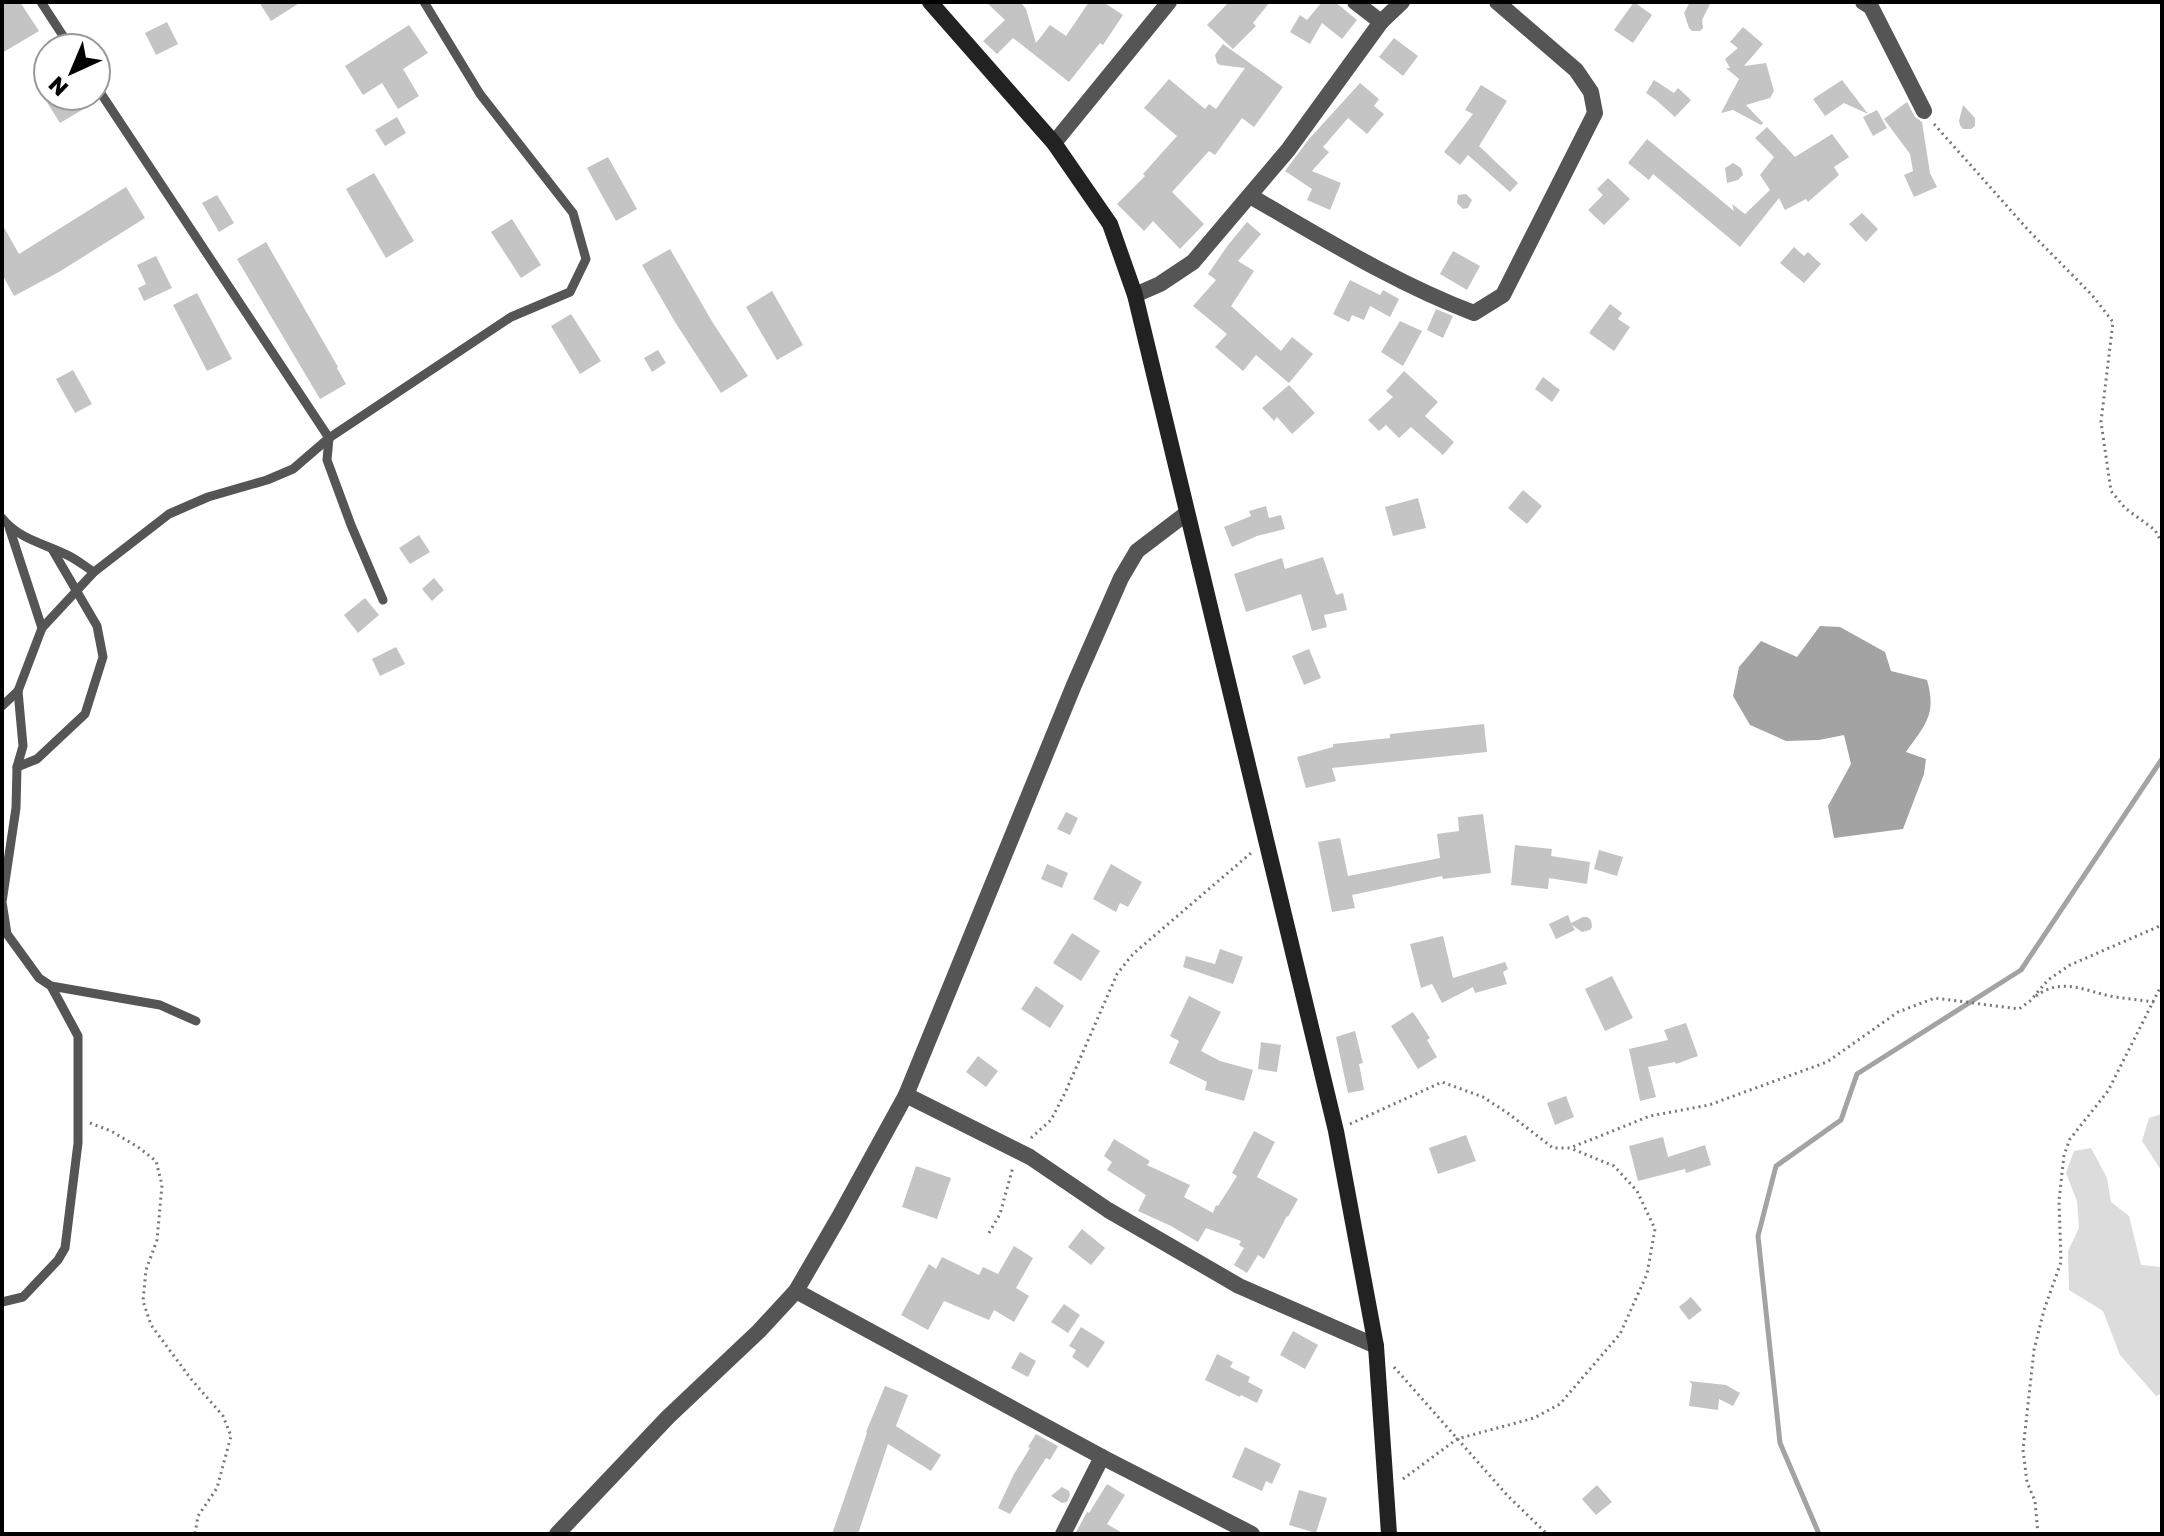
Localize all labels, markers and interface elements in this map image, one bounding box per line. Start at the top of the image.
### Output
north arrow [32,32,112,112]
text: N [42,71,73,102]

